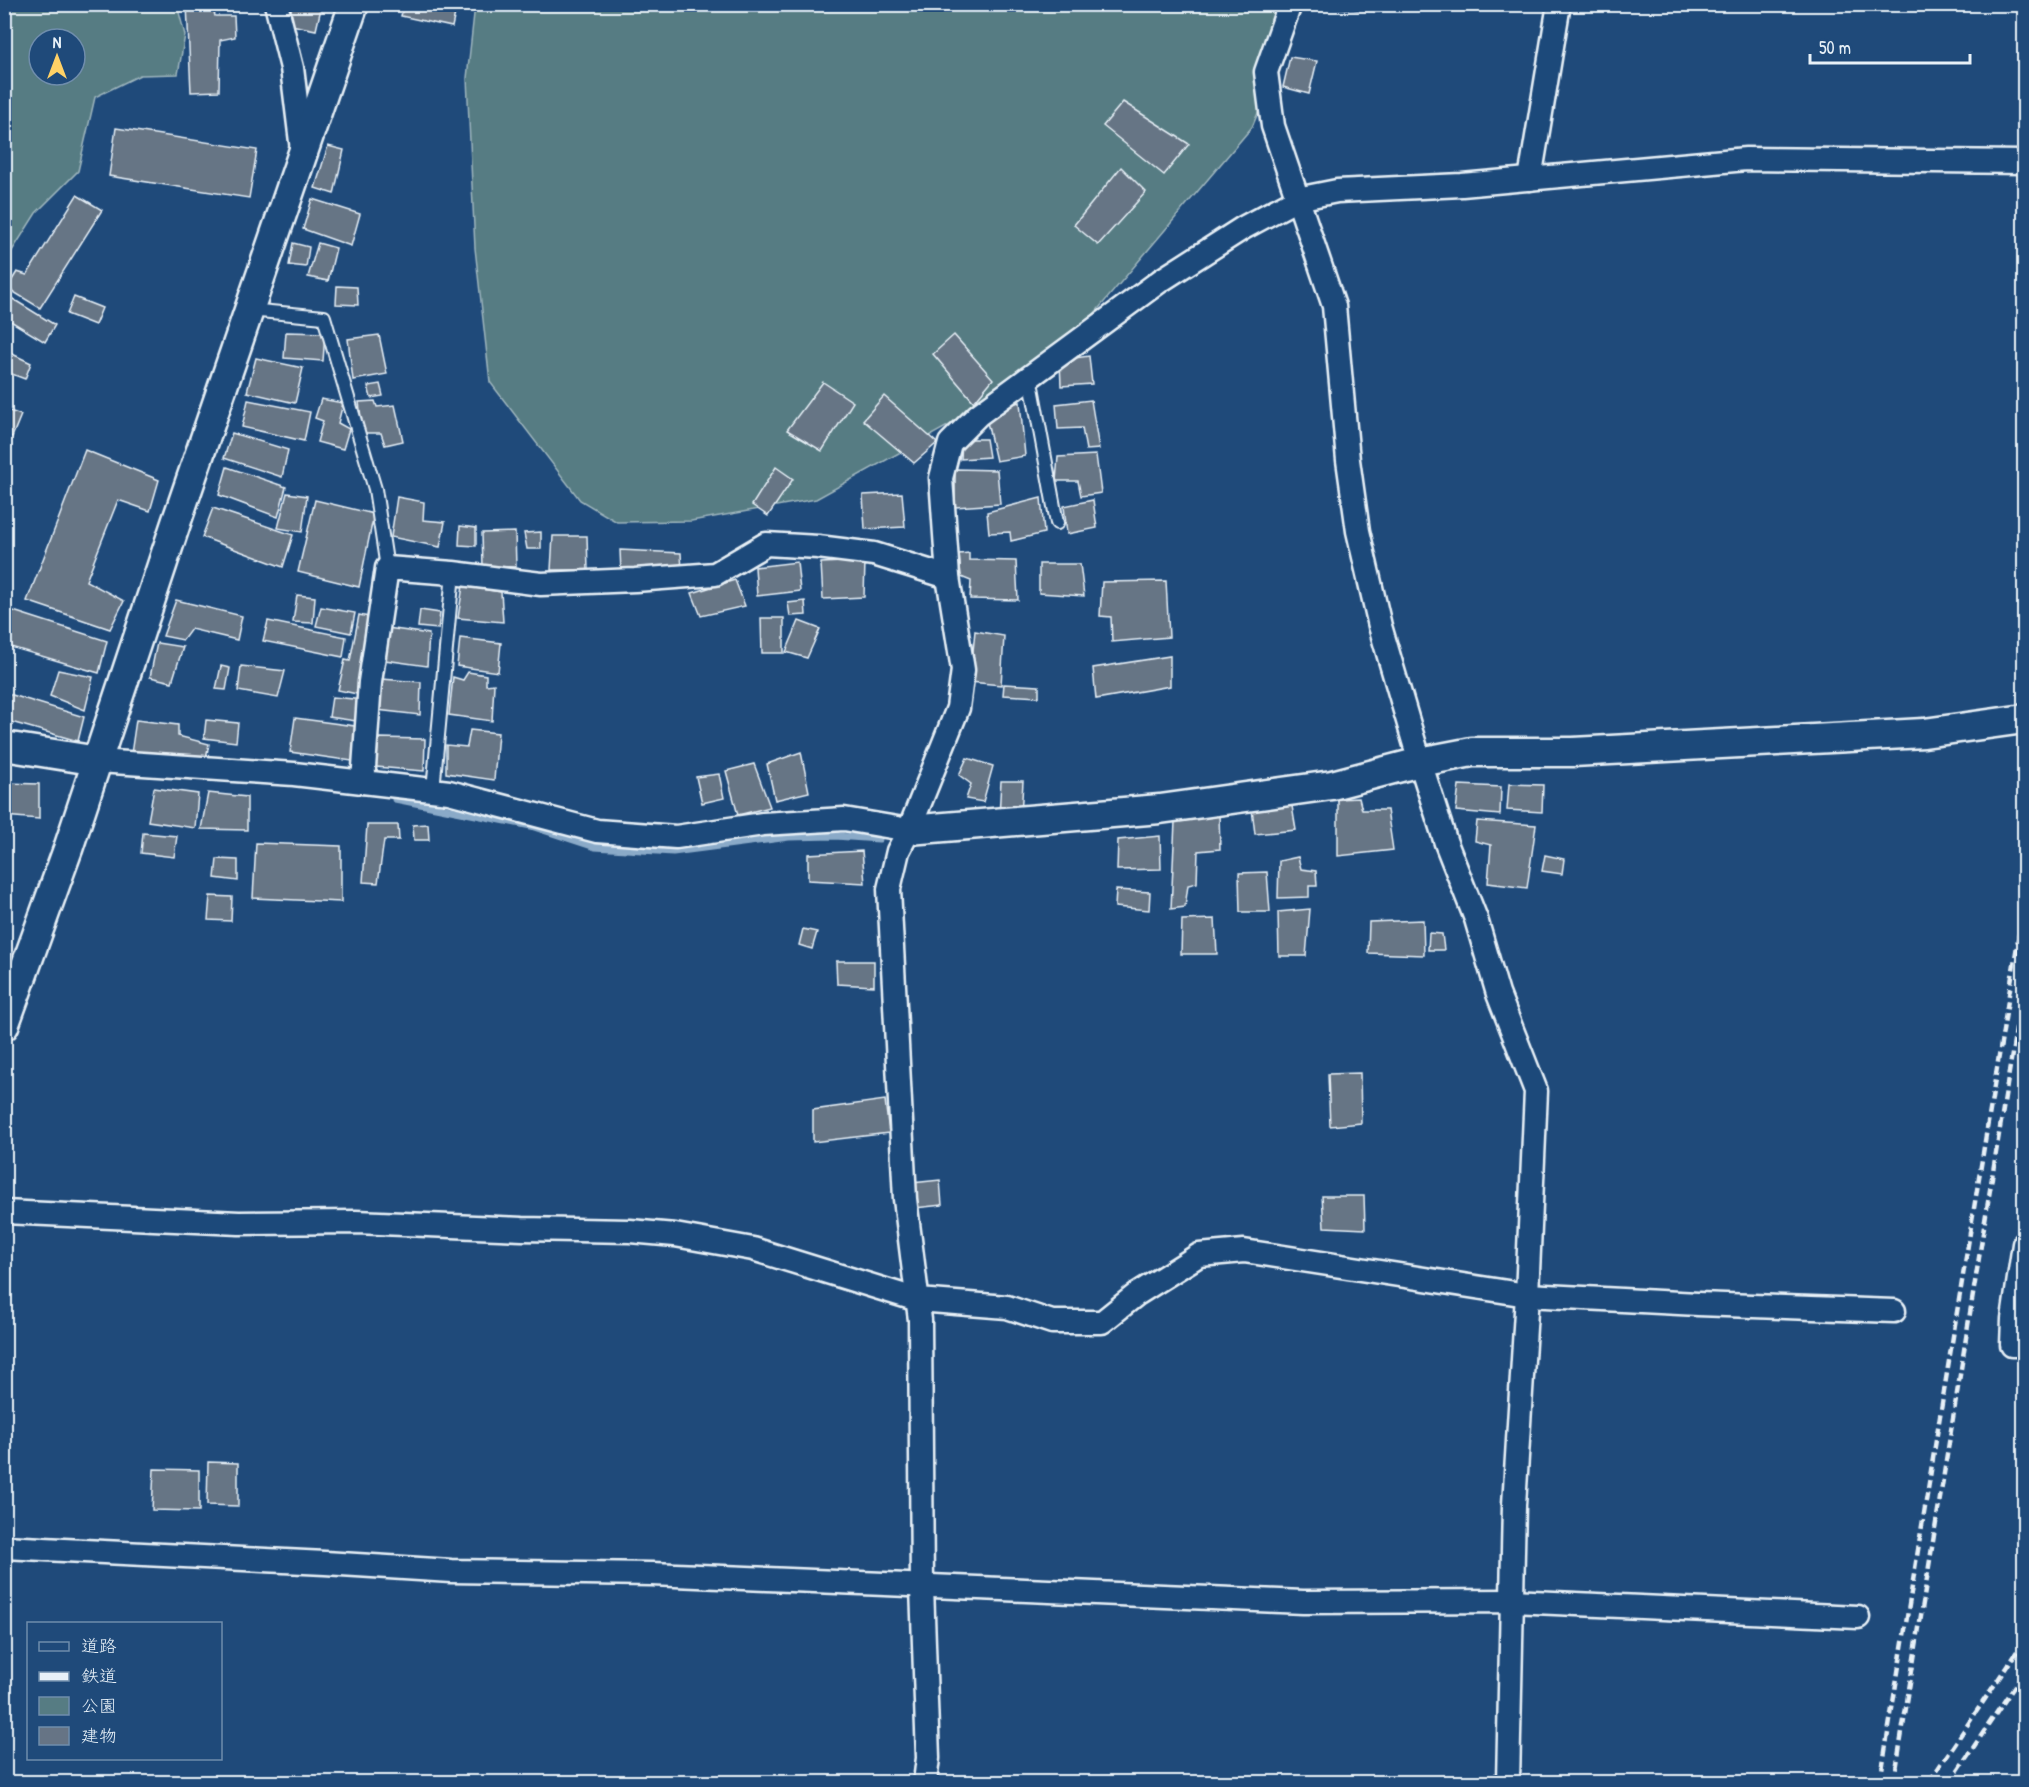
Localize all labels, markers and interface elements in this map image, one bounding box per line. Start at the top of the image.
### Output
north arrow [27,27,87,87]
scale bar [1810,27,1970,65]
text: N [53,31,62,53]
text: 50 m [1819,35,1851,60]
legend [27,1622,222,1760]
text: 道路 [81,1633,117,1658]
text: 鉄道 [81,1663,117,1688]
text: 公園 [81,1693,117,1718]
text: 建物 [81,1723,117,1748]

